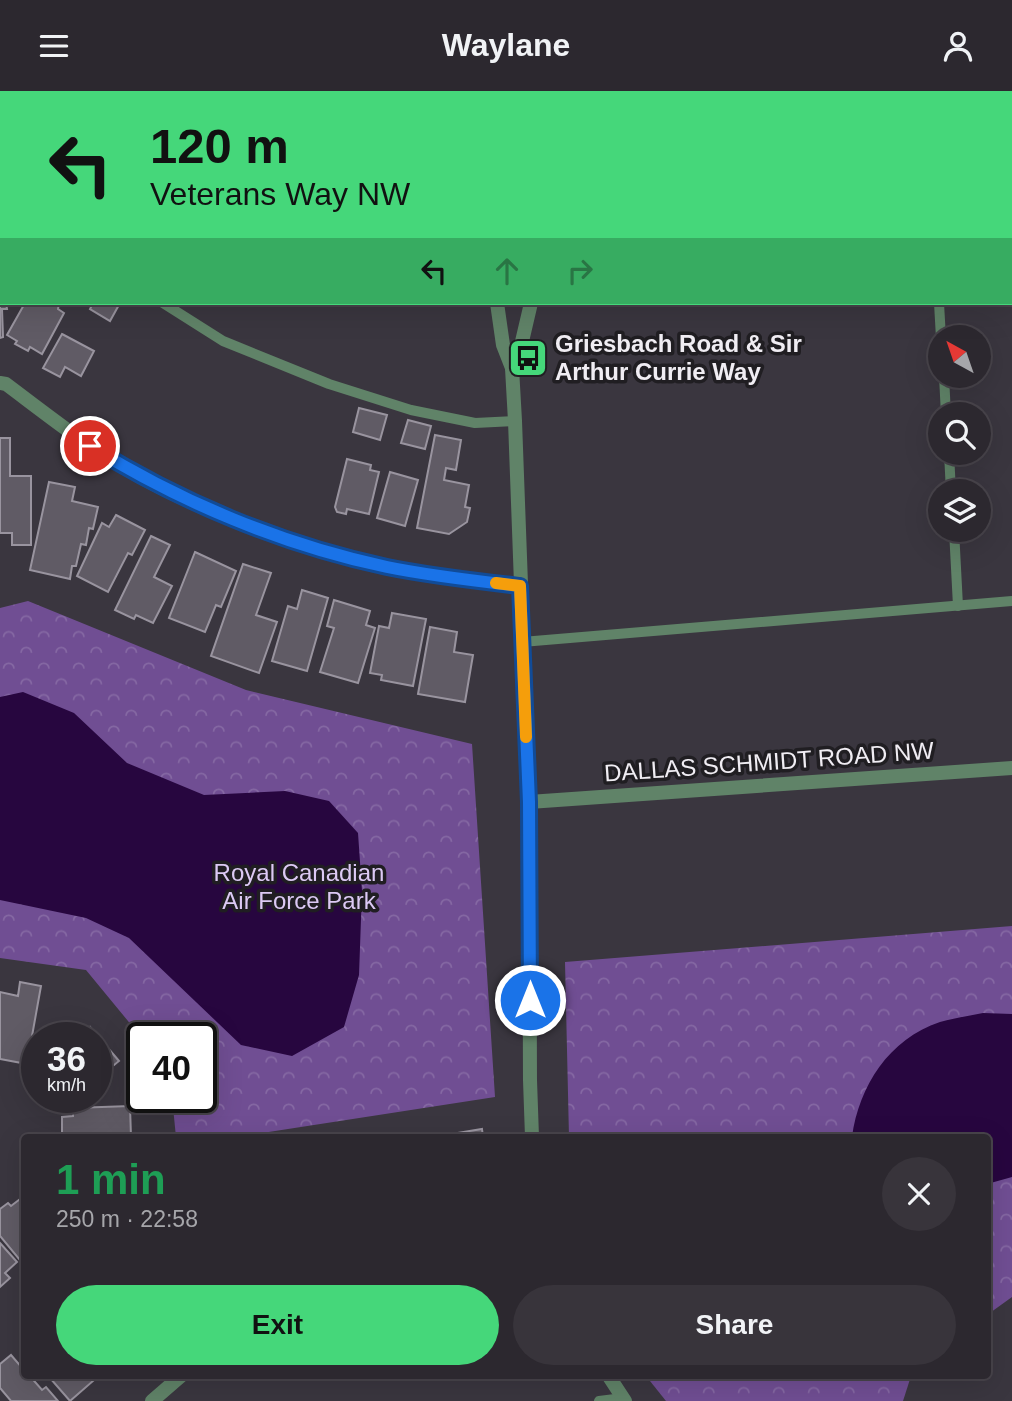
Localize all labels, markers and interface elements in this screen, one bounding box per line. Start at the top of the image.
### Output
icon: menu [35,27,73,65]
text: Waylane [442,27,570,63]
icon: person [939,27,977,65]
icon: left [35,119,126,210]
text: 120 m [150,119,289,173]
text: Veterans Way NW [150,176,410,212]
icon: left [415,252,453,290]
icon: ahead [488,252,526,290]
icon: right [561,252,599,290]
north arrow [928,325,990,389]
map controls [928,325,991,542]
place label: Griesbach Road & Sir Arthur Currie Way [555,330,802,385]
bus stop icon: Griesbach Road & Sir Arthur Currie Way [507,337,549,379]
button: search [928,402,991,465]
pin [60,416,120,476]
icon: arrive [71,427,109,465]
button: layers [928,479,991,542]
street label: DALLAS SCHMIDT ROAD NW [603,736,935,786]
park label: Royal Canadian Air Force Park [214,859,384,914]
position arrow [493,963,567,1037]
speed limit sign: 40 [126,1022,217,1113]
text: 36 [47,1039,86,1078]
text: km/h [47,1075,86,1095]
text: 1 min [56,1156,166,1203]
button: close [882,1157,956,1231]
text: 250 m · 22:58 [56,1206,198,1232]
button: Exit [56,1285,499,1365]
button: Share [513,1285,956,1365]

